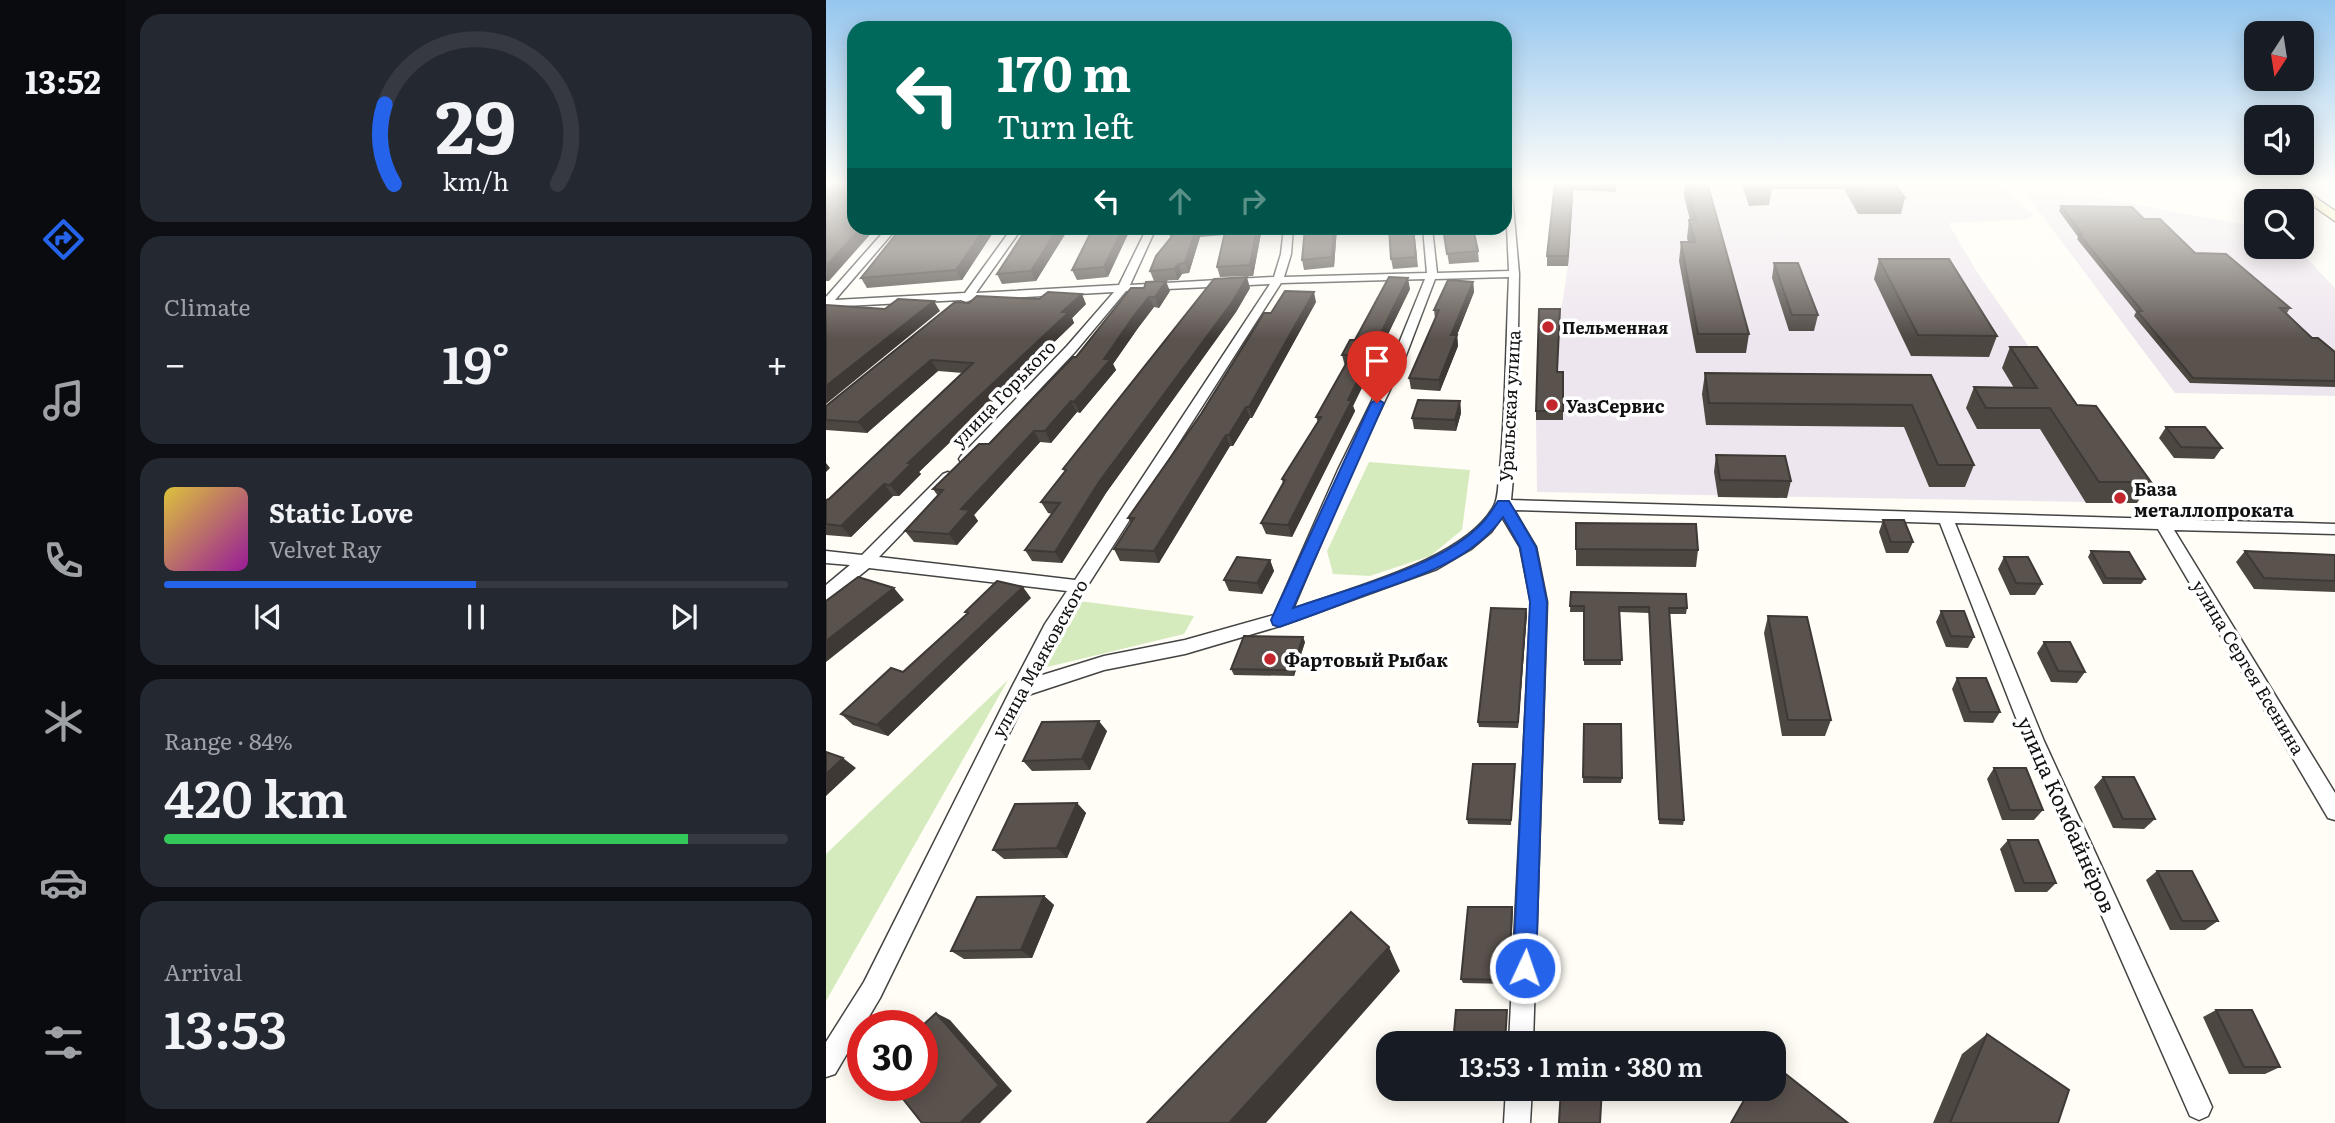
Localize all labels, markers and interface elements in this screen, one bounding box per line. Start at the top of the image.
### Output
north arrow [2244,21,2314,91]
map controls [2244,21,2314,259]
text: 170 m [997,34,1131,107]
icon: left [882,49,973,140]
text: 13:52 [25,56,101,104]
text: 29 [435,68,517,176]
text: Turn left [997,101,1134,149]
button: sound [2244,105,2314,175]
text: km/h [443,162,509,199]
icon: left [1088,182,1126,220]
icon: ahead [1161,182,1199,220]
icon: right [1234,182,1272,220]
button: search [2244,189,2314,259]
icon: directions [39,215,88,264]
text: Climate [164,289,250,323]
place label: Пельменная [1562,315,1668,339]
marker: Пельменная [1540,319,1556,335]
text: 19° [442,323,510,400]
street label: Уральская улица [1492,329,1526,483]
pin [1347,331,1407,403]
text: − [164,333,186,390]
text: + [766,333,788,390]
street label: улица Горького [945,333,1061,453]
icon: arrive [1358,342,1396,380]
icon: music [39,376,88,425]
place label: УазСервис [1566,392,1665,419]
marker: УазСервис [1544,397,1560,413]
place label: База металлопроката [2134,475,2295,523]
marker: База металлопроката [2112,490,2128,506]
text: Static Love [269,492,413,531]
text: Velvet Ray [269,531,381,565]
icon: phone [39,536,88,585]
street label: улица Маяковского [984,574,1094,742]
street label: улица Сергея Есенина [2186,574,2312,760]
icon: previous [249,598,287,636]
icon: pause [457,598,495,636]
icon: next [665,598,703,636]
place label: Фартовый Рыбак [1284,646,1448,673]
marker: Фартовый Рыбак [1262,651,1278,667]
icon: climate [39,697,88,746]
street label: улица Комбайнёров [2011,711,2125,917]
text: Range · 84% [164,723,293,757]
text: 420 km [164,757,348,834]
icon: car [39,858,88,907]
position arrow [1488,931,1562,1005]
text: Arrival [164,954,243,988]
text: 13:53 [164,988,287,1065]
speed limit sign: 30 [847,1010,938,1101]
icon: filters [39,1018,88,1067]
text: 13:53 · 1 min · 380 m [1459,1046,1703,1085]

